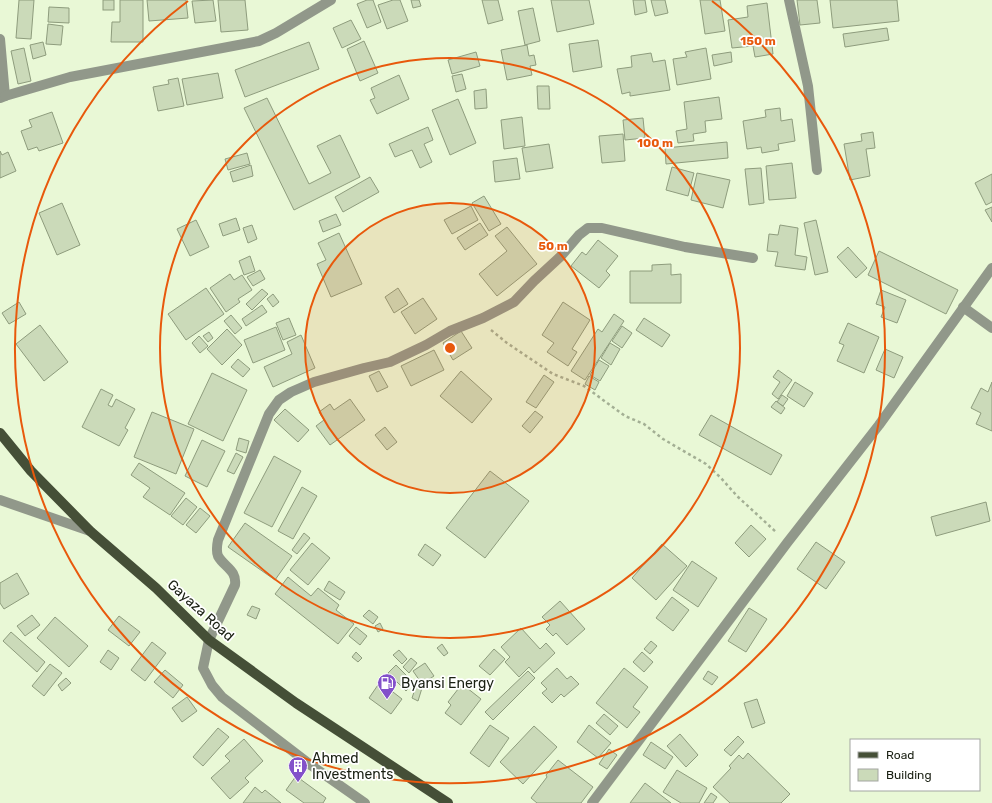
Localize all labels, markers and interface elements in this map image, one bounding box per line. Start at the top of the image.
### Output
text: 150 m [740,34,776,48]
text: 100 m [637,136,673,150]
text: 50 m [538,239,568,253]
centre of rings [443,341,457,355]
street label: Gayaza Road [164,576,237,645]
fuel station icon: Byansi Energy [376,672,398,700]
place label: Byansi Energy [401,675,494,692]
legend [850,739,980,791]
text: Road [886,748,914,762]
place label: Ahmed Investments [312,750,393,783]
building icon: Ahmed Investments [287,755,309,783]
text: Building [886,768,932,782]

